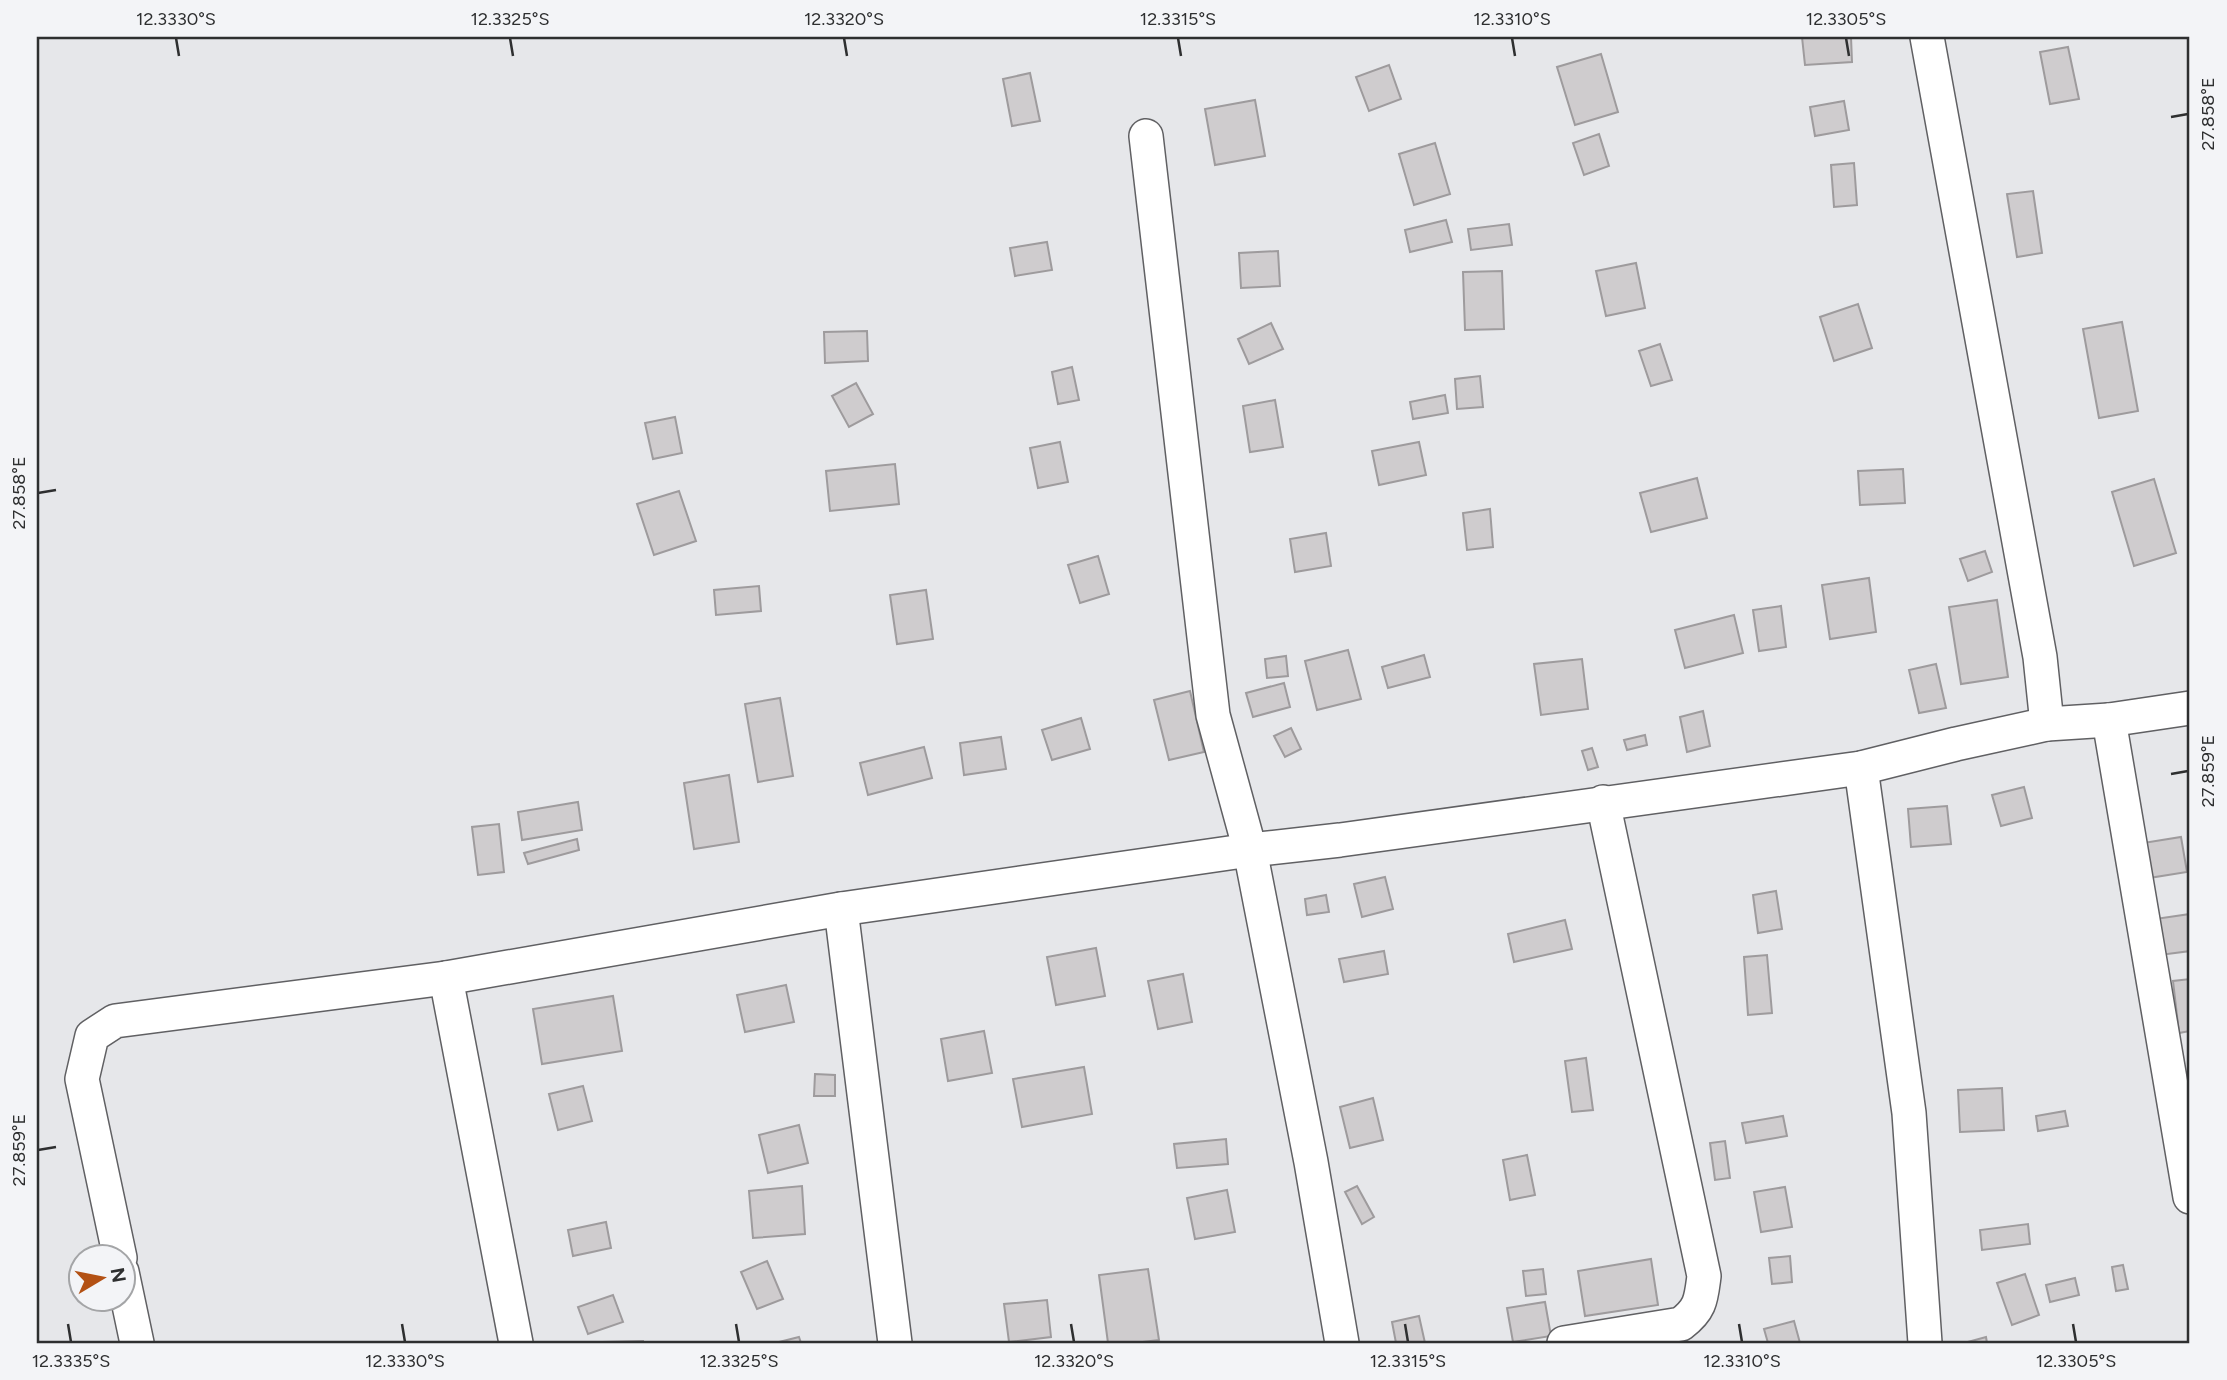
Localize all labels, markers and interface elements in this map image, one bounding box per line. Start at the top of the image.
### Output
text: 12.3330°S [136,8,216,30]
text: 12.3325°S [471,8,549,30]
text: 12.3320°S [804,8,884,30]
text: 12.3315°S [1140,8,1216,30]
text: 12.3310°S [1473,8,1551,30]
text: 12.3305°S [1806,8,1886,30]
text: 27.858°E [2197,77,2219,151]
text: 27.858°E [8,456,30,530]
text: 27.859°E [2197,735,2219,807]
text: 27.859°E [8,1114,30,1186]
north arrow [66,1244,136,1314]
text: N [106,1266,131,1284]
text: 12.3335°S [32,1350,110,1372]
text: 12.3330°S [365,1350,445,1372]
text: 12.3325°S [700,1350,778,1372]
text: 12.3320°S [1034,1350,1114,1372]
text: 12.3315°S [1370,1350,1446,1372]
text: 12.3310°S [1703,1350,1781,1372]
text: 12.3305°S [2036,1350,2116,1372]

